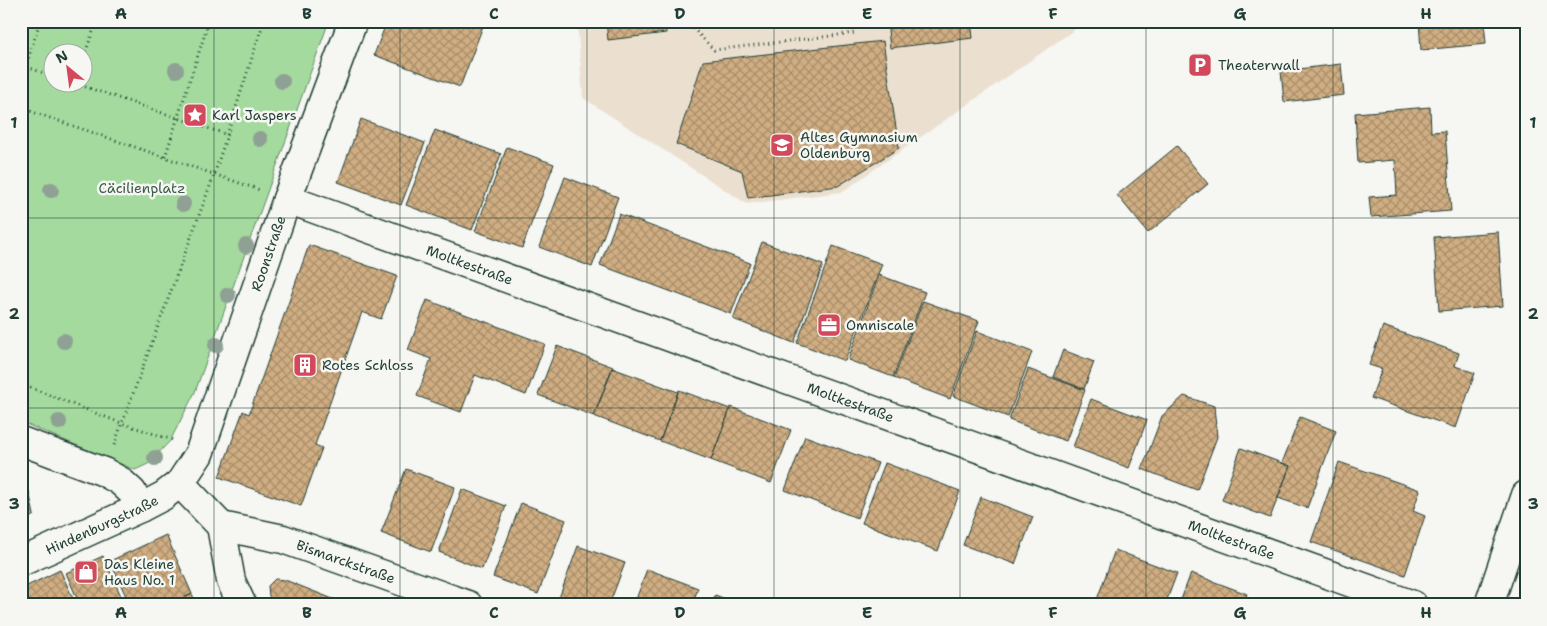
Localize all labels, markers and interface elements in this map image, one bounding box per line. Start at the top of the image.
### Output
text: A [115,3,127,24]
text: B [302,3,312,24]
text: C [489,3,499,24]
text: D [674,3,686,24]
text: E [862,3,872,24]
text: F [1048,3,1058,24]
text: G [1234,3,1247,24]
text: H [1420,3,1432,24]
north arrow [42,42,92,92]
text: N [52,46,71,67]
parking icon: Theaterwall [1187,52,1213,78]
place label: Theaterwall [1218,56,1301,74]
place icon: Karl Jaspers [182,102,208,128]
place label: Karl Jaspers [212,106,297,124]
text: 1 [10,112,18,133]
text: 1 [1529,112,1537,133]
place label: Altes Gymnasium Oldenburg [800,128,918,162]
school or university icon: Altes Gymnasium Oldenburg [769,132,795,158]
park label: Cäcilienplatz [99,179,185,197]
street label: Roonstraße [247,213,290,294]
street label: Moltkestraße [424,241,516,289]
text: 2 [8,303,20,324]
text: 2 [1527,303,1539,324]
office icon: Omniscale [816,312,842,338]
place label: Omniscale [846,316,914,334]
building icon: Rotes Schloss [292,352,318,378]
place label: Rotes Schloss [322,356,414,374]
street label: Moltkestraße [805,378,896,426]
street label: Hindenburgstraße [43,491,162,559]
text: 3 [8,493,20,514]
text: 3 [1527,493,1539,514]
street label: Moltkestraße [1186,516,1277,564]
street label: Bismarckstraße [294,535,398,587]
place label: Das Kleine Haus No. 1 [104,555,175,589]
shop icon: Das Kleine Haus No. 1 [73,559,99,585]
text: A [115,602,127,623]
text: B [302,602,312,623]
text: C [489,602,499,623]
text: D [674,602,686,623]
text: E [862,602,872,623]
text: F [1048,602,1058,623]
text: G [1234,602,1247,623]
text: H [1420,602,1432,623]

